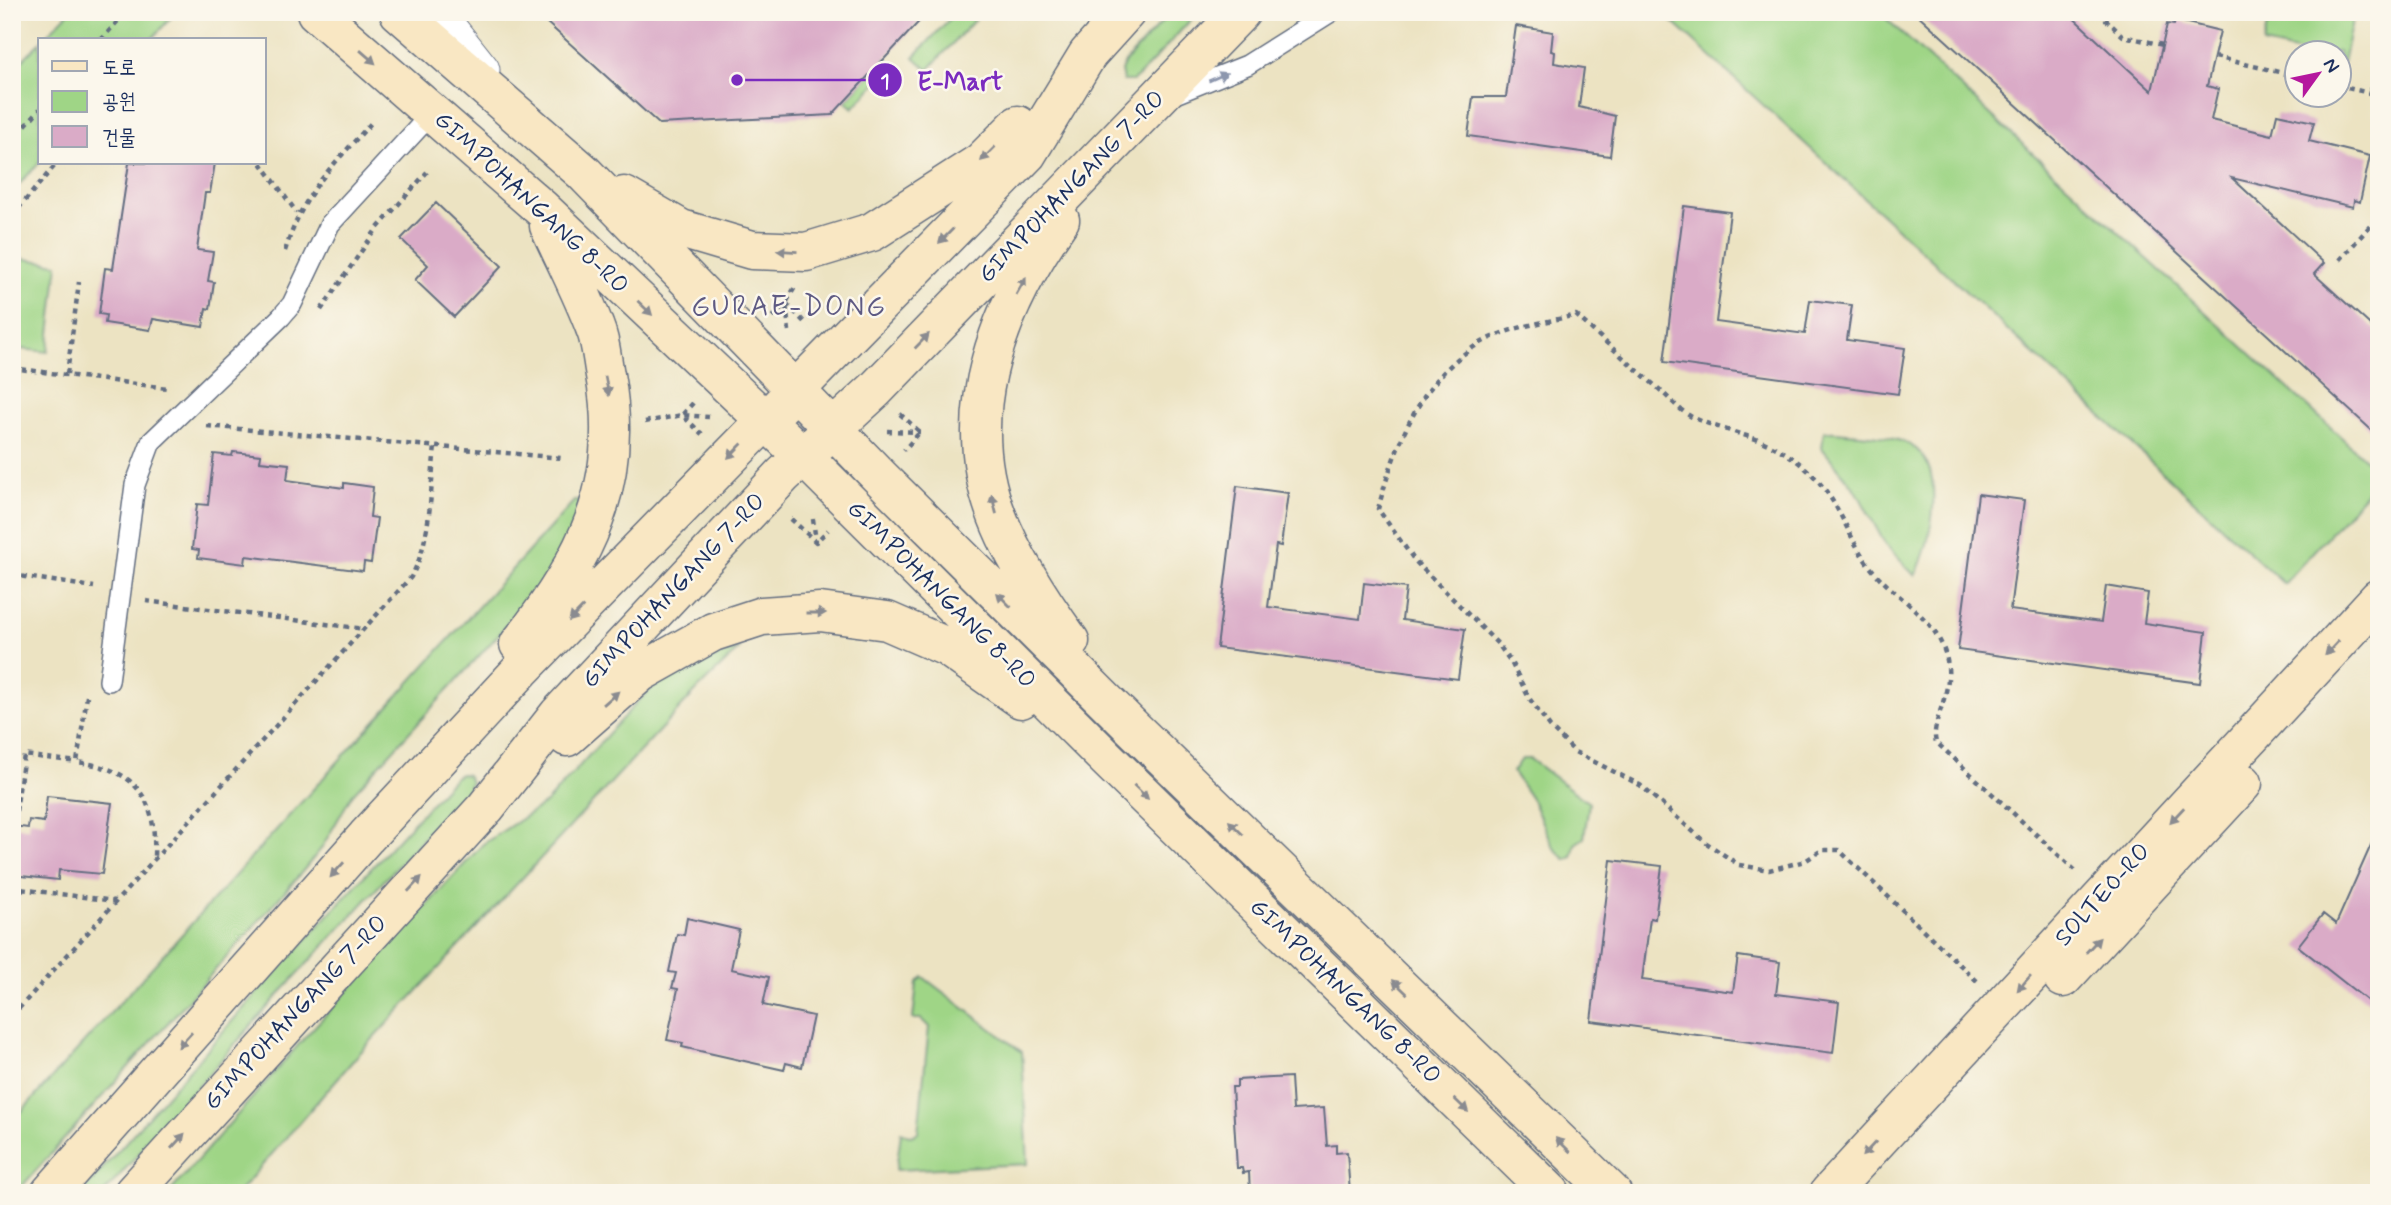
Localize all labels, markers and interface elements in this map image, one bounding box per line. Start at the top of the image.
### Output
legend [38,38,266,164]
north arrow [2282,38,2352,108]
one-way arrow [359,49,377,65]
text: N [2317,53,2345,78]
text: 도로 [102,54,136,82]
callout: E-Mart [868,57,1017,104]
text: E-Mart [917,66,1003,100]
text: 1 [880,68,890,96]
one-way arrow [1208,71,1229,82]
street label: GIMPOHANGANG 7-RO [972,84,1172,290]
text: 공원 [102,88,136,116]
street label: GIMPOHANGANG 8-RO [427,105,635,301]
text: 건물 [102,124,136,152]
one-way arrow [980,146,997,162]
one-way arrow [938,227,954,244]
one-way arrow [776,246,798,257]
one-way arrow [1015,277,1027,296]
district label: GURAE-DONG [691,289,887,326]
one-way arrow [636,300,653,316]
one-way arrow [914,332,931,349]
one-way arrow [602,375,613,397]
one-way arrow [726,443,743,460]
street label: GIMPOHANGANG 7-RO [575,487,773,695]
one-way arrow [988,493,999,515]
street label: GIMPOHANGANG 8-RO [840,494,1042,696]
one-way arrow [997,592,1013,609]
one-way arrow [568,605,584,622]
one-way arrow [805,607,827,619]
one-way arrow [2325,639,2341,656]
one-way arrow [603,691,620,706]
one-way arrow [1132,784,1149,800]
one-way arrow [2169,806,2186,823]
one-way arrow [1228,820,1245,837]
street label: SOLTEO-RO [2048,837,2158,953]
one-way arrow [329,861,345,878]
one-way arrow [406,876,422,893]
street label: GIMPOHANGANG 8-RO [1242,892,1448,1092]
street label: GIMPOHANGANG 7-RO [197,909,395,1117]
one-way arrow [2085,937,2101,954]
one-way arrow [2017,974,2032,991]
one-way arrow [1391,978,1408,995]
one-way arrow [178,1031,194,1048]
one-way arrow [1453,1097,1470,1114]
one-way arrow [170,1133,185,1150]
one-way arrow [1555,1138,1572,1154]
one-way arrow [1861,1141,1878,1158]

